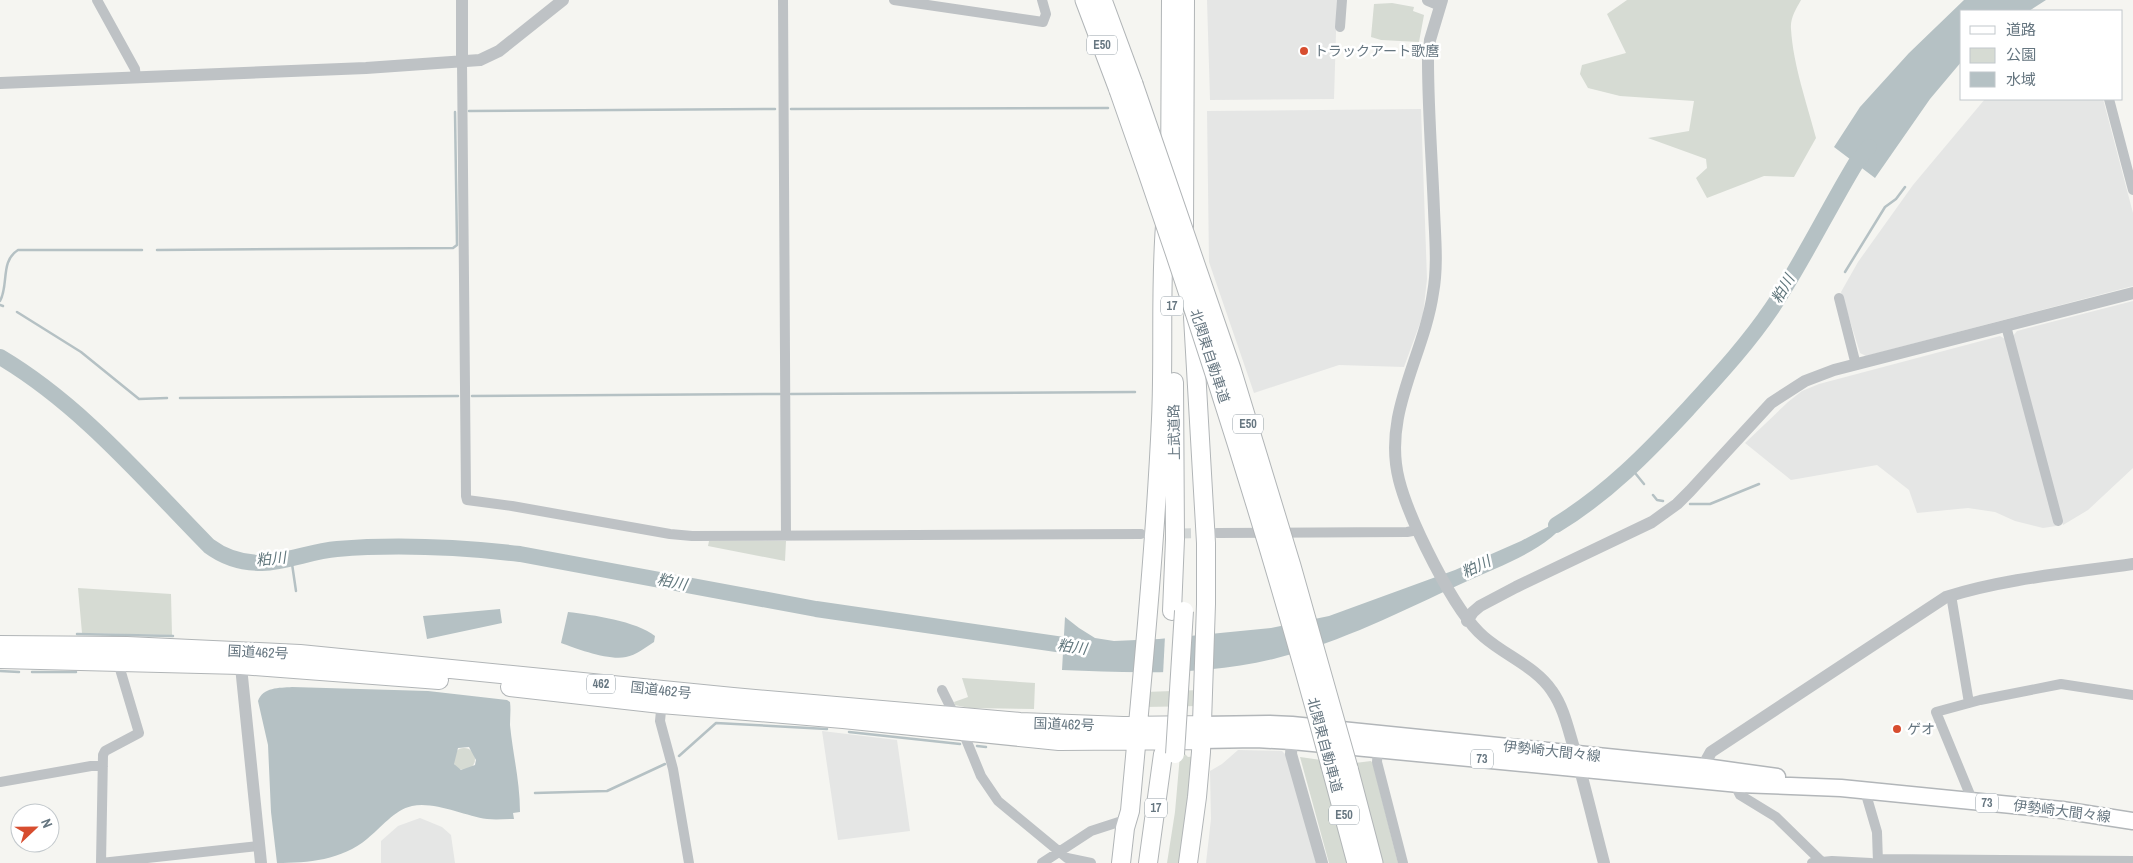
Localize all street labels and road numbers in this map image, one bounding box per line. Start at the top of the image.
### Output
road number: E50 [1087,36,1117,54]
road number: 17 [1161,296,1183,316]
street label: 北関東自動車道 [1186,307,1234,405]
street label: 上武道路 [1165,404,1183,460]
road number: E50 [1233,414,1263,434]
street label: 国道462号 [227,641,289,663]
road number: 462 [587,674,615,694]
street label: 国道462号 [630,678,692,702]
street label: 北関東自動車道 [1304,695,1346,795]
street label: 国道462号 [1033,714,1095,734]
street label: 伊勢崎大間々線 [1502,737,1602,765]
road number: 73 [1471,750,1493,769]
road number: 73 [1976,794,1998,812]
street label: 伊勢崎大間々線 [2012,796,2112,826]
road number: 17 [1145,798,1167,818]
road number: E50 [1329,806,1359,824]

